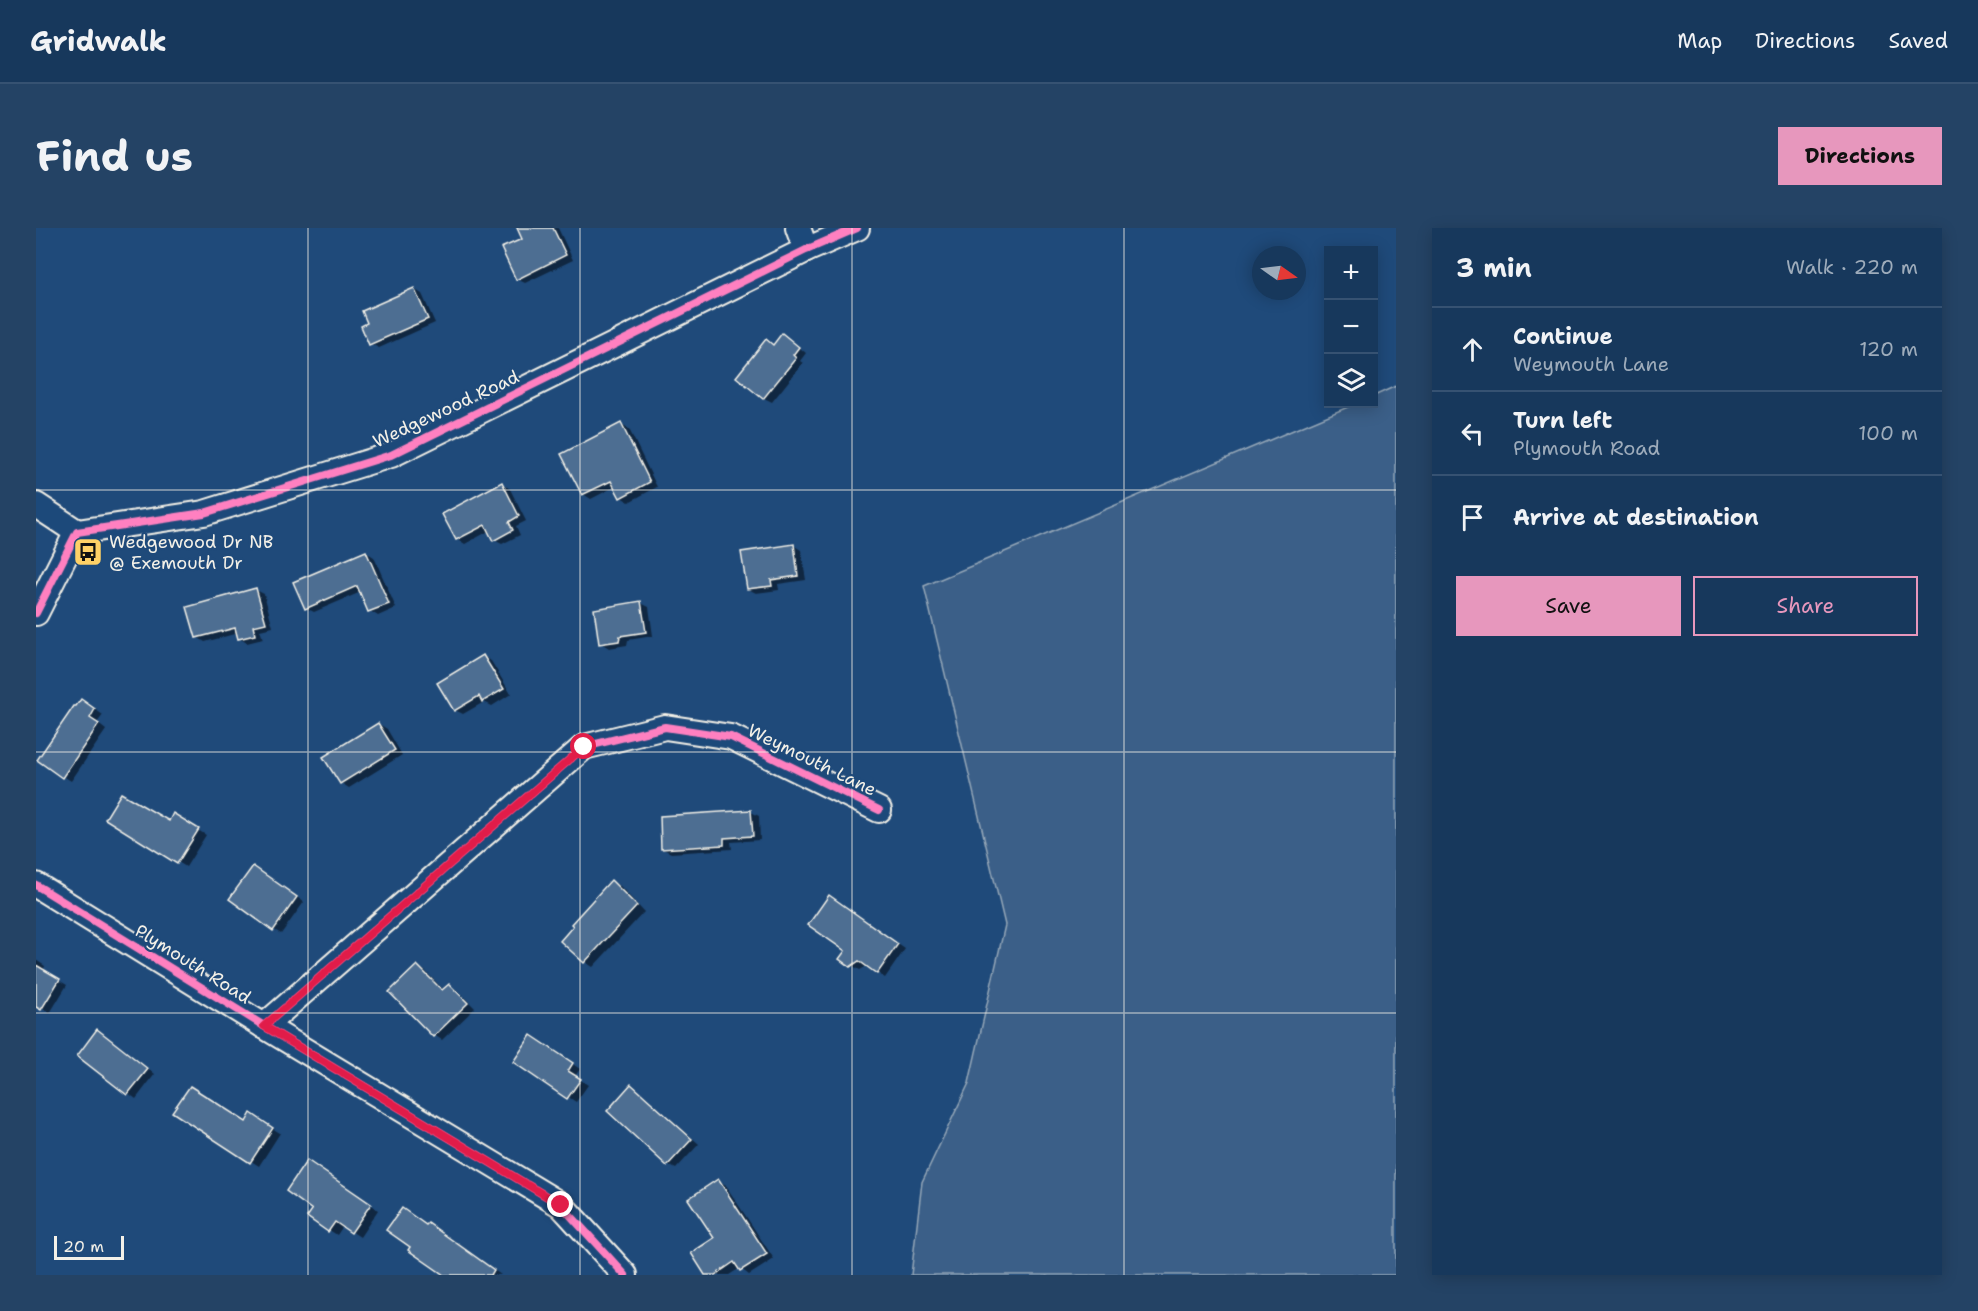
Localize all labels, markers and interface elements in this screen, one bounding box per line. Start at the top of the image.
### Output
text: Gridwalk [30,22,167,60]
text: Map [1677,27,1722,55]
text: Directions [1755,27,1855,55]
text: Saved [1888,27,1948,55]
button: Directions [1778,127,1942,185]
text: Find us [36,128,193,184]
north arrow [1252,246,1306,300]
map controls [1324,246,1378,408]
button: + [1324,246,1378,300]
text: 3 min [1456,250,1532,285]
text: Walk · 220 m [1786,254,1918,280]
button: − [1324,300,1378,354]
text: Continue [1513,322,1613,351]
icon: ahead [1456,333,1489,366]
text: 120 m [1859,336,1918,362]
text: Weymouth Lane [1513,351,1669,377]
button: layers [1324,354,1378,408]
street label: Wedgewood Road [369,365,523,453]
text: Turn left [1513,406,1612,435]
icon: left [1456,417,1489,450]
text: 100 m [1858,420,1918,446]
text: Plymouth Road [1513,435,1660,461]
icon: arrive [1456,501,1489,534]
text: Arrive at destination [1513,503,1759,532]
place label: Wedgewood Dr NB @ Exemouth Dr [109,530,273,575]
bus stop icon: Wedgewood Dr NB @ Exemouth Dr [72,536,104,568]
button: Save [1456,576,1681,636]
button: Share [1693,576,1918,636]
street label: Weymouth Lane [744,718,880,802]
route start [570,733,596,759]
street label: Plymouth Road [130,919,256,1009]
route end [547,1191,573,1217]
scale bar [54,1233,124,1260]
text: 20 m [63,1236,104,1257]

